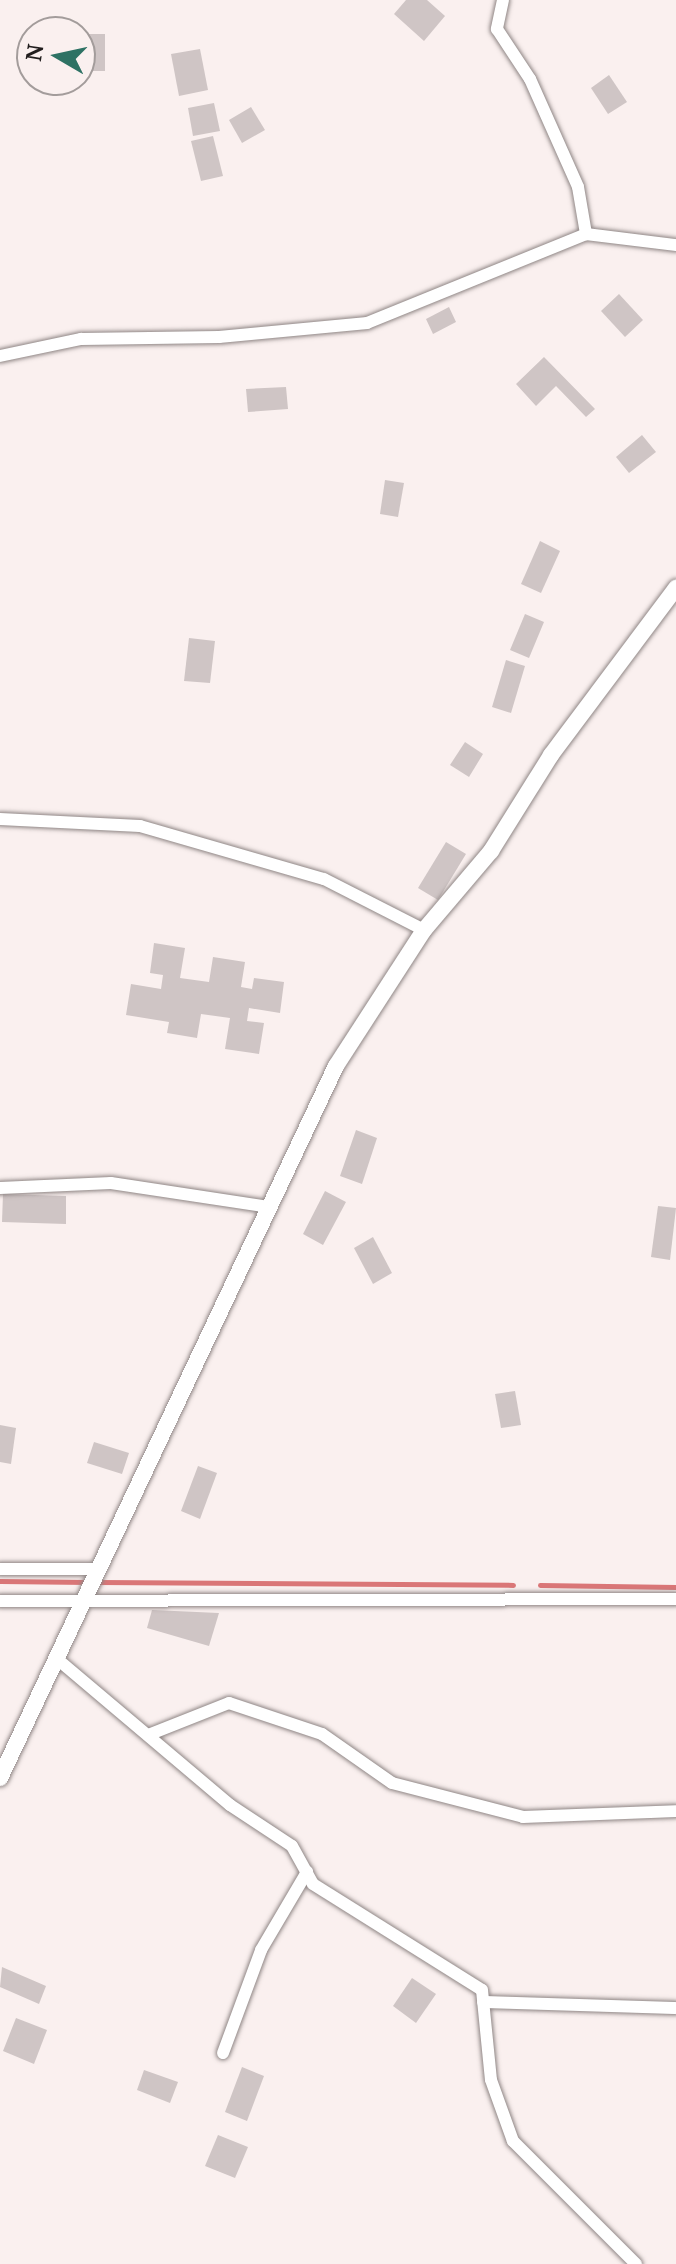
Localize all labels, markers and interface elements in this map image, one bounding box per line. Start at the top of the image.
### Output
north arrow [16,16,96,96]
text: N [18,42,49,63]

